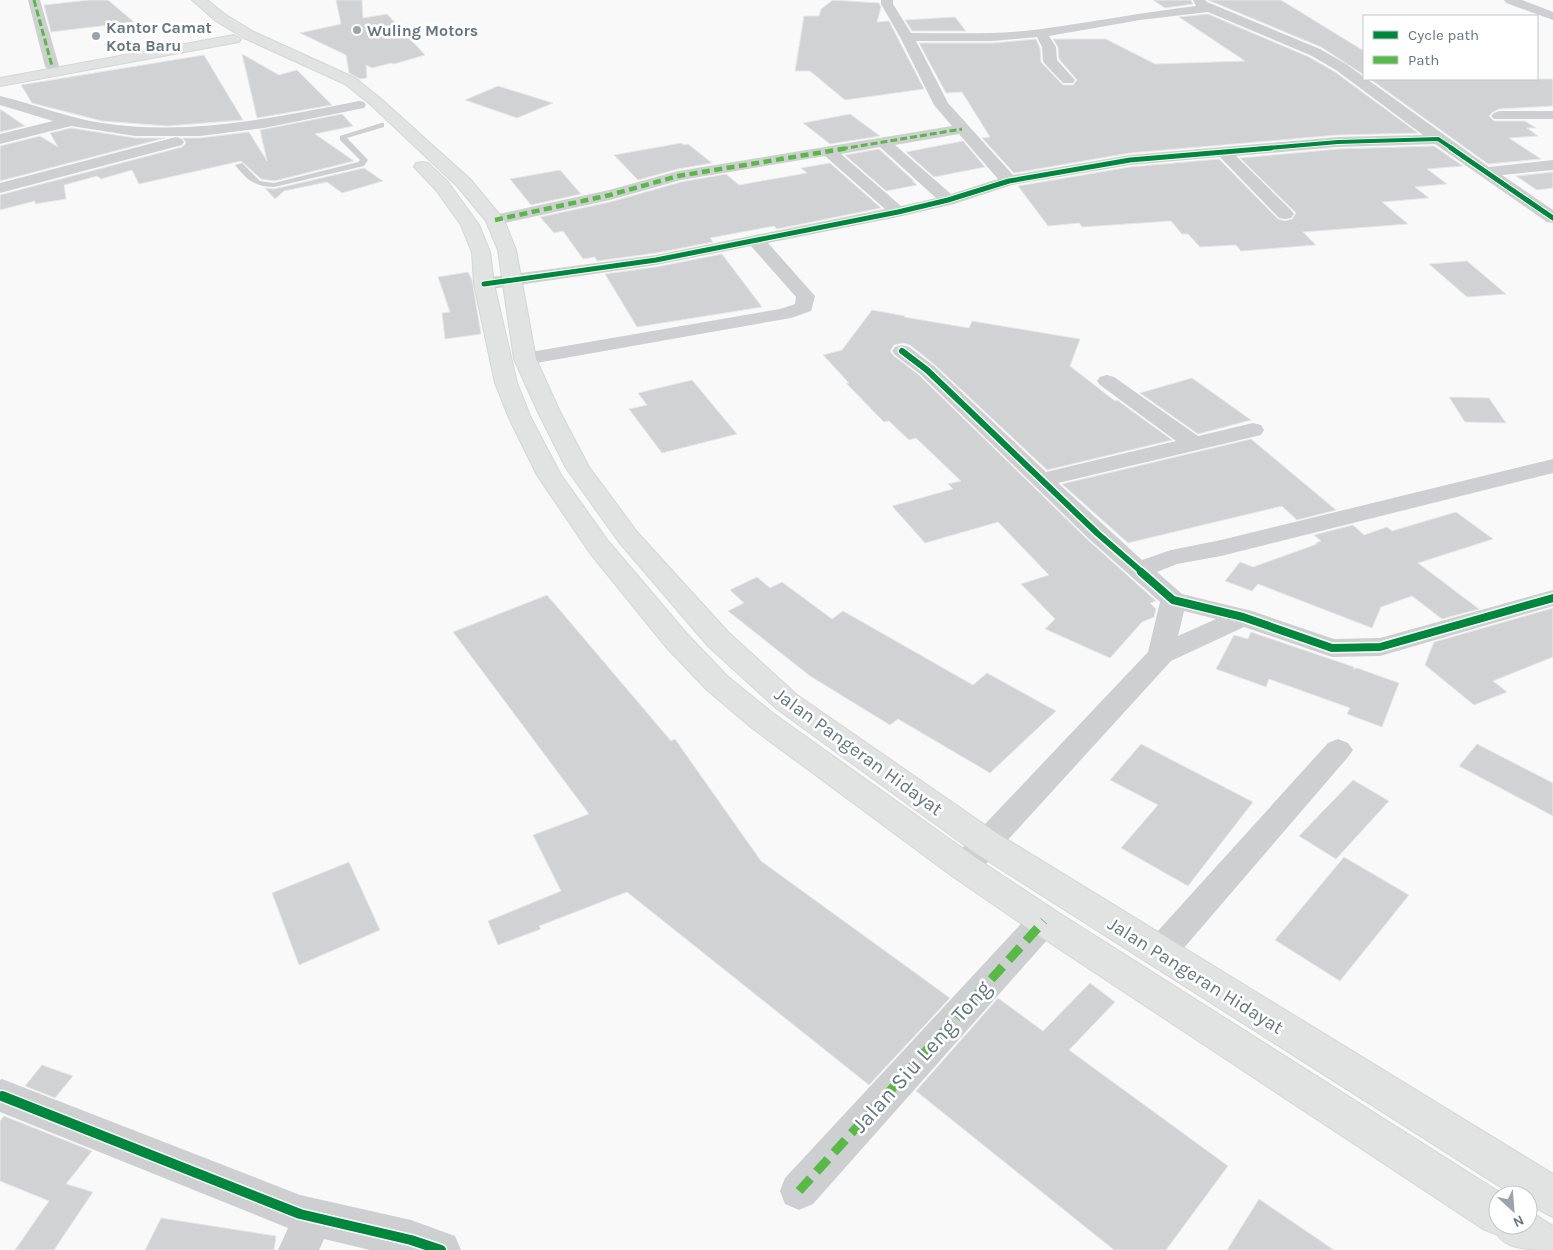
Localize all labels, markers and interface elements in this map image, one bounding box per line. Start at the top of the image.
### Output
legend [1363,15,1538,80]
place label: Kantor Camat Kota Baru [106,18,212,55]
place label: Wuling Motors [367,21,478,40]
marker: Wuling Motors [351,24,363,36]
text: Cycle path [1408,26,1479,44]
marker: Kantor Camat Kota Baru [90,30,102,42]
text: Path [1408,51,1439,69]
street label: Jalan Pangeran Hidayat [770,683,947,820]
street label: Jalan Pangeran Hidayat [1104,913,1287,1039]
street label: Jalan Siu Leng Tong [847,975,997,1138]
north arrow [1488,1185,1538,1235]
text: N [1510,1211,1527,1231]

